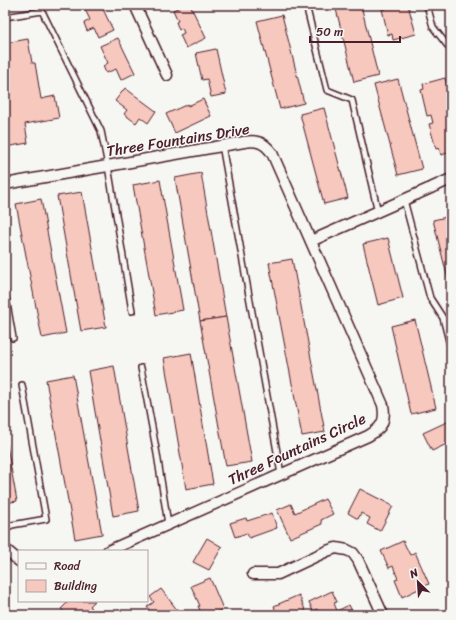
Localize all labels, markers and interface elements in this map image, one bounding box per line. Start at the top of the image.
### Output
scale bar [310,18,400,44]
text: 50 m [316,21,343,43]
street label: Three Fountains Drive [105,116,252,164]
street label: Three Fountains Circle [224,405,371,492]
legend [18,550,148,602]
text: Road [54,555,81,577]
north arrow [398,562,438,602]
text: N [406,563,422,584]
text: Building [54,575,97,597]

